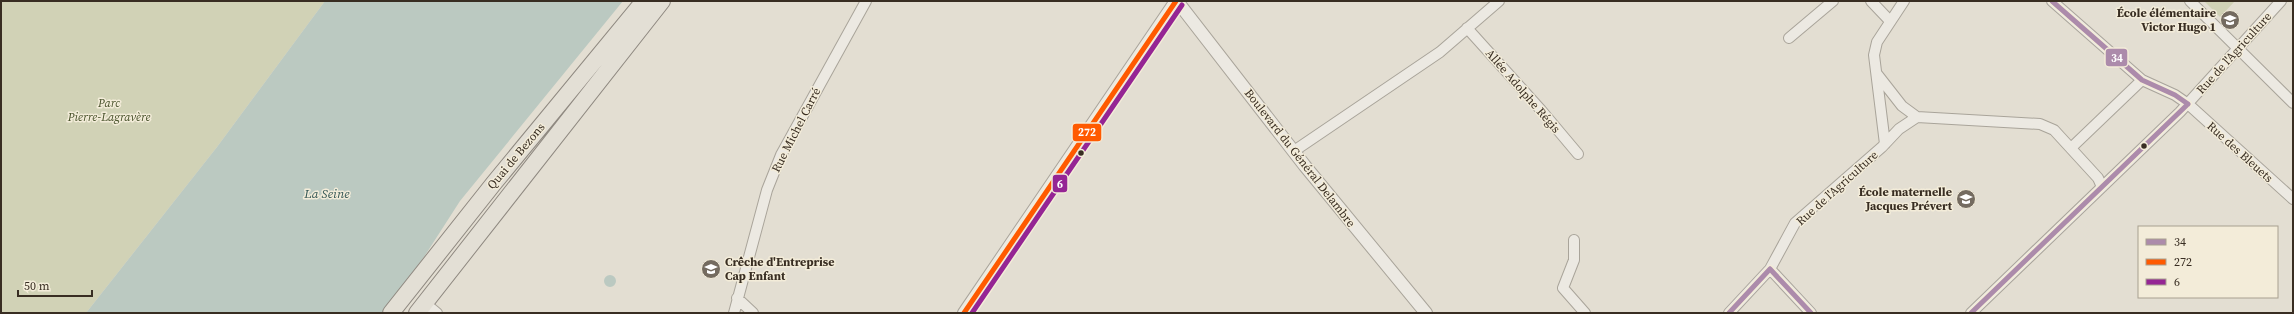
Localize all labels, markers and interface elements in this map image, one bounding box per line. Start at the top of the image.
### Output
place label: École élémentaire Victor Hugo 1 [2117,5,2216,35]
street label: Rue de l'Agriculture [2193,9,2275,97]
school or university icon: École élémentaire Victor Hugo 1 [2219,9,2241,31]
street label: Allée Adolphe Régis [1482,46,1564,136]
line badge: 34 [2105,48,2128,67]
text: 34 [2111,51,2123,66]
street label: Rue Michel Carré [768,85,824,175]
street label: Boulevard du Général Delambre [1241,86,1359,230]
park label: Parc Pierre-Lagravère [67,95,150,125]
street label: Rue des Bleuets [2204,118,2276,186]
street label: Quai de Bezons [484,119,548,193]
line badge: 272 [1072,123,1102,142]
text: 272 [1078,125,1096,140]
unlabelled marker [2139,141,2149,151]
street label: Rue de l'Agriculture [1793,147,1881,229]
unlabelled marker [1076,148,1086,158]
line badge: 6 [1052,174,1068,193]
text: 6 [1057,177,1063,192]
place label: École maternelle Jacques Prévert [1859,184,1953,214]
water label: La Seine [303,185,350,202]
school or university icon: École maternelle Jacques Prévert [1955,188,1977,210]
legend [2138,226,2278,298]
text: 34 [2174,234,2186,250]
place label: Crêche d'Entreprise Cap Enfant [725,254,835,284]
text: 272 [2174,254,2192,270]
school or university icon: Crêche d'Entreprise Cap Enfant [700,258,722,280]
scale bar [18,272,92,298]
text: 6 [2174,274,2180,290]
text: 50 m [24,278,50,294]

